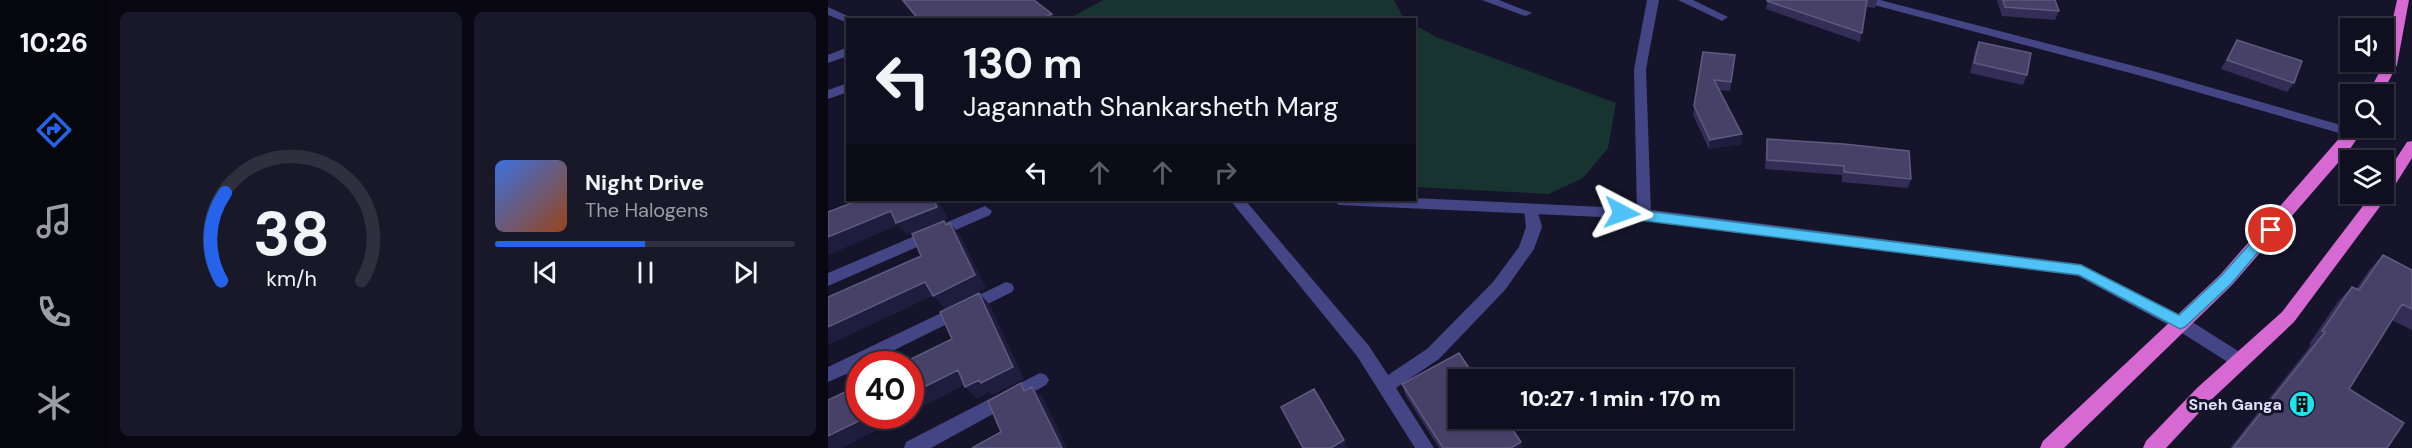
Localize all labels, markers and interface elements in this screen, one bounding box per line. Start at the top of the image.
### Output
map controls [2340,18,2394,204]
button: sound [2340,18,2394,72]
text: 10:26 [20,25,88,60]
text: 130 m [963,36,1083,91]
icon: left [864,42,942,120]
button: search [2340,84,2394,138]
text: Jagannath Shankarsheth Marg [963,89,1339,124]
icon: directions [33,109,75,151]
button: layers [2340,150,2394,204]
icon: left [1020,156,1053,189]
icon: ahead [1083,156,1116,189]
icon: ahead [1146,156,1179,189]
icon: right [1209,156,1242,189]
text: Night Drive [585,168,704,197]
position arrow [1590,181,1654,245]
text: 38 [252,193,330,274]
text: The Halogens [585,197,708,223]
icon: music [33,200,75,242]
pin [2245,204,2296,255]
icon: arrive [2254,213,2287,246]
icon: previous [529,256,562,289]
icon: pause [629,256,662,289]
icon: next [729,256,762,289]
text: km/h [266,265,316,293]
icon: phone [33,291,75,333]
speed limit sign: 40 [846,351,924,429]
icon: climate [33,382,75,424]
text: 10:27 · 1 min · 170 m [1520,384,1721,413]
building icon: Sneh Ganga [2287,389,2317,419]
place label: Sneh Ganga [2189,394,2282,415]

